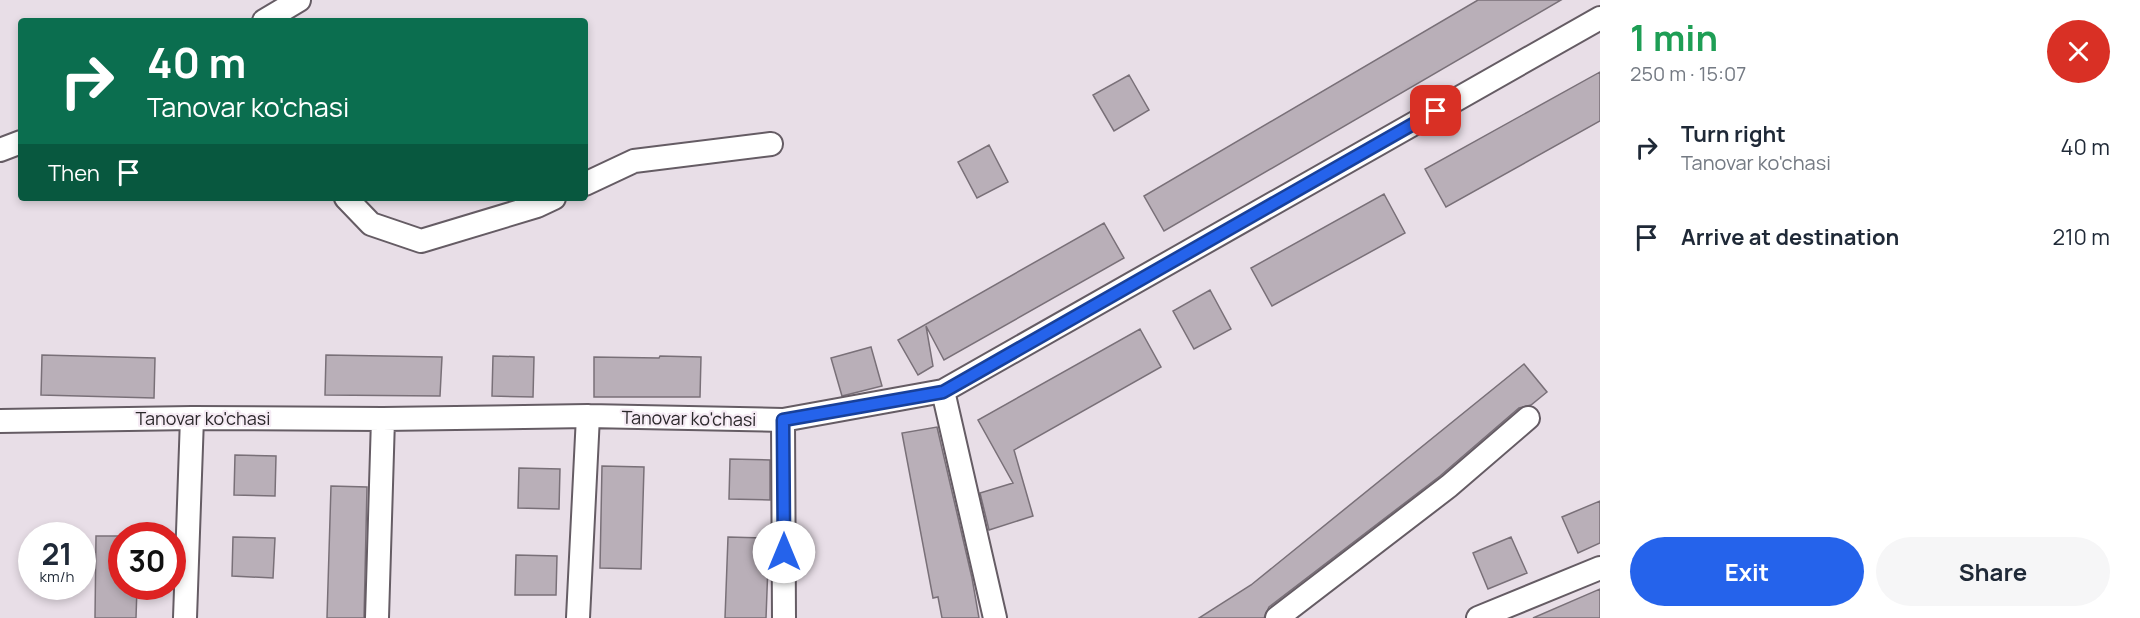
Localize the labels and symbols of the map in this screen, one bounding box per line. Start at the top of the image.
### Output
pin [1410,85,1461,136]
street label: Tanovar ko'chasi [621,405,757,431]
street label: Tanovar ko'chasi [136,406,270,430]
position arrow [752,520,816,584]
speed limit sign: 30 [108,522,186,600]

